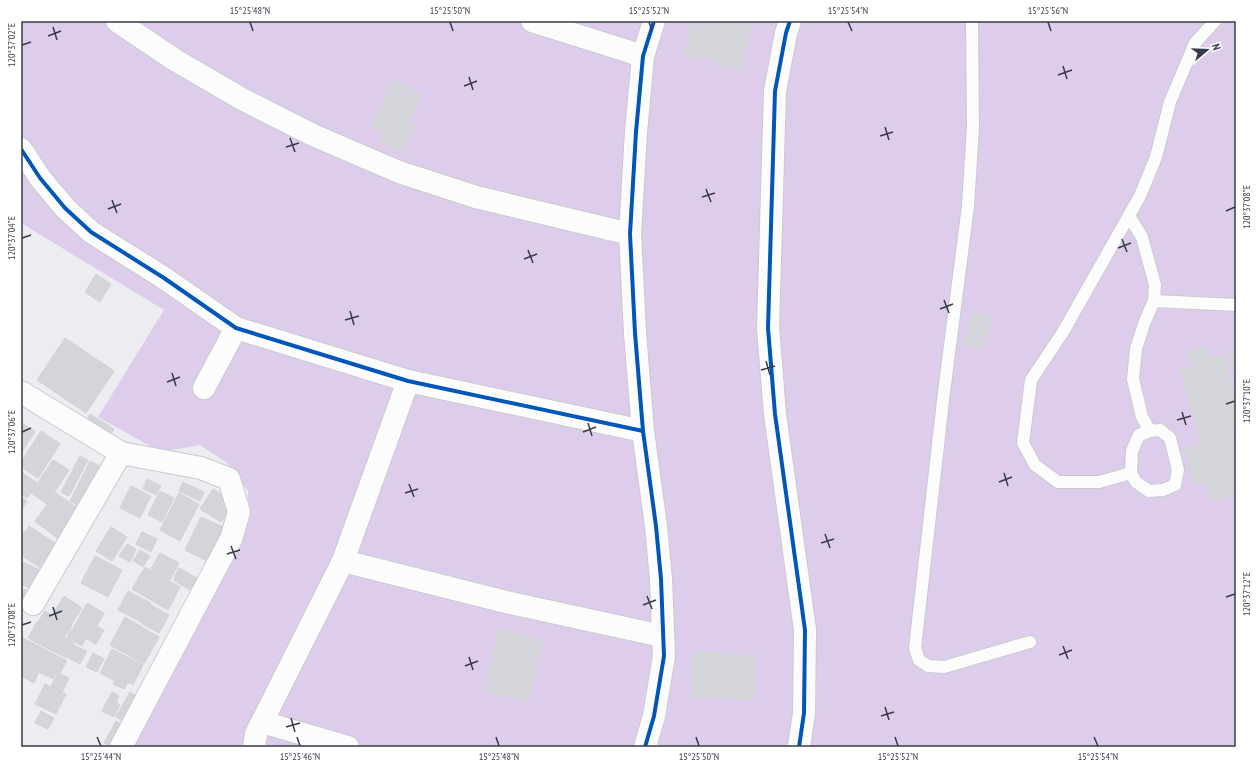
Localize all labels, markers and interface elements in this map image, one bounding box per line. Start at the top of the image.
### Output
text: 15°25'48"N [230,4,270,17]
text: 15°25'50"N [430,4,470,17]
text: 15°25'52"N [629,4,669,17]
text: 15°25'54"N [828,4,868,17]
text: 15°25'56"N [1028,4,1068,17]
text: 120°37'02"E [5,23,18,67]
north arrow [1187,30,1227,70]
text: N [1209,42,1224,52]
text: 120°37'08"E [1240,185,1253,229]
text: 120°37'04"E [5,216,18,260]
text: 120°37'10"E [1240,379,1253,423]
text: 120°37'06"E [5,410,18,454]
text: 120°37'12"E [1240,572,1253,616]
text: 120°37'08"E [5,603,18,647]
text: 15°25'44"N [81,750,121,763]
text: 15°25'46"N [280,750,320,763]
text: 15°25'48"N [479,750,519,763]
text: 15°25'50"N [679,750,719,763]
text: 15°25'52"N [878,750,918,763]
text: 15°25'54"N [1078,750,1118,763]

